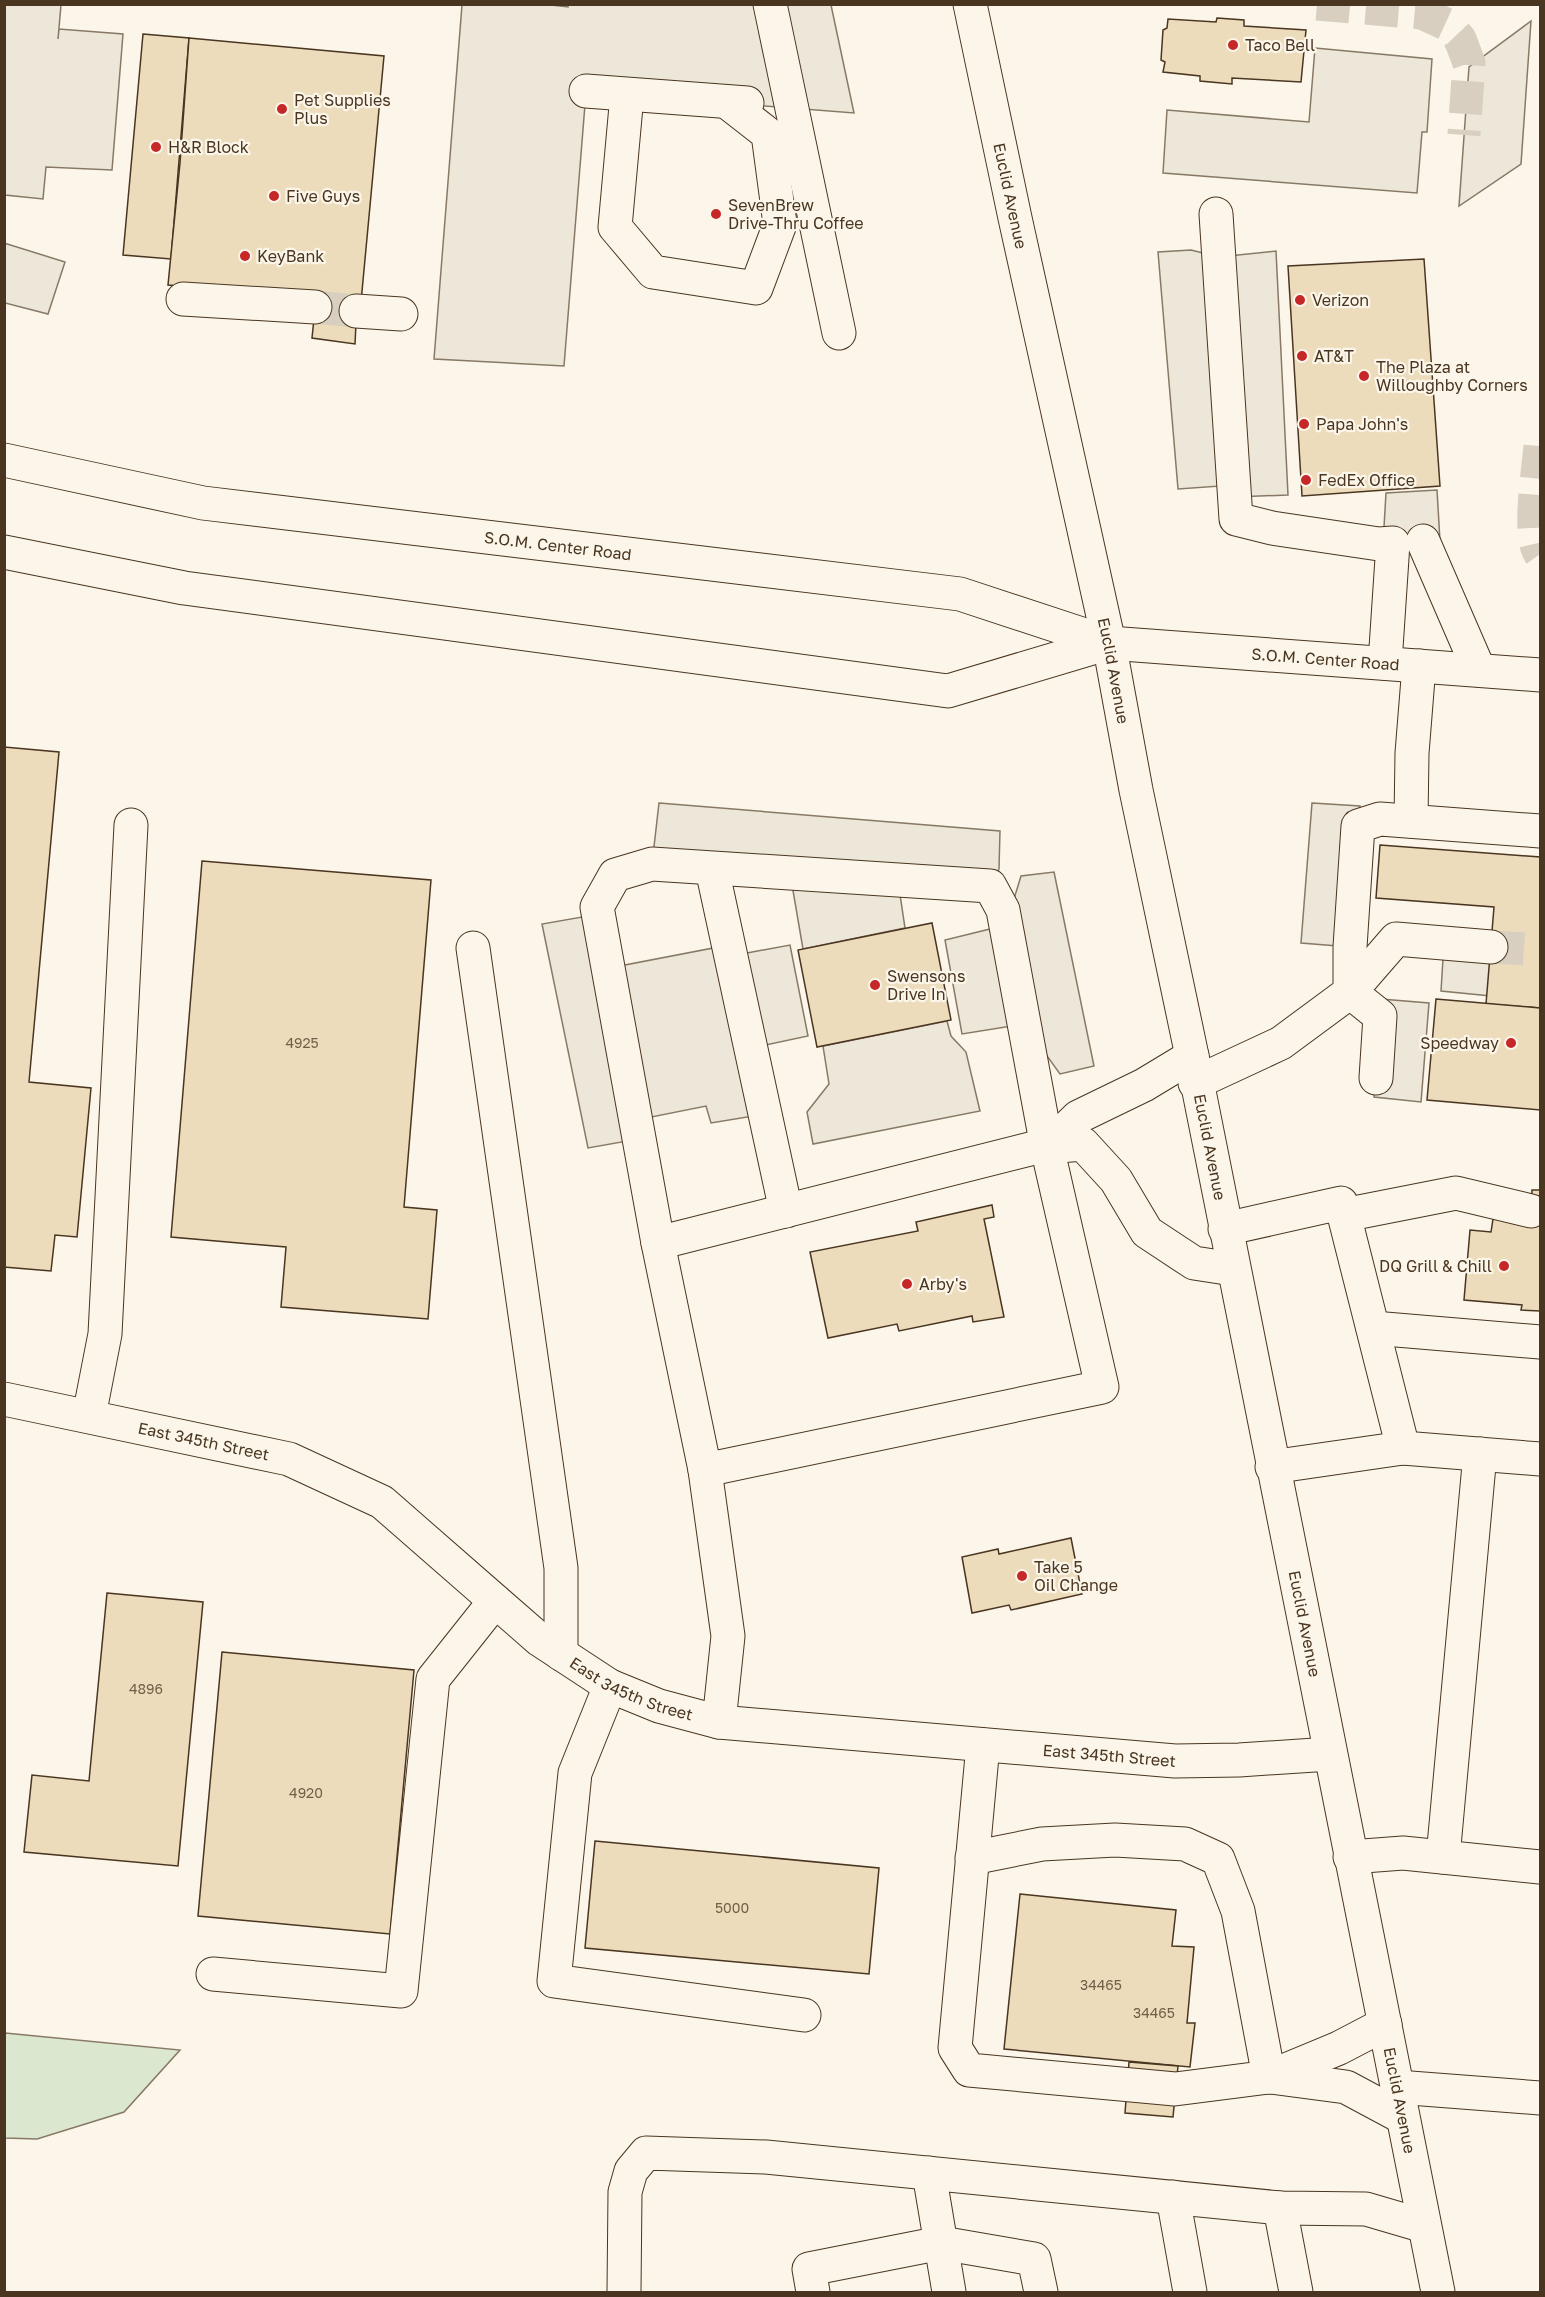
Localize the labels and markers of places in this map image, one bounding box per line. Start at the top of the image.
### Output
place label: Taco Bell [1245,35,1315,55]
marker: Taco Bell [1226,38,1240,52]
place label: Pet Supplies Plus [294,90,391,128]
marker: Pet Supplies Plus [275,102,289,116]
place label: H&R Block [168,137,249,157]
marker: H&R Block [149,140,163,154]
place label: Five Guys [286,186,360,206]
marker: Five Guys [267,189,281,203]
place label: SevenBrew Drive-Thru Coffee [728,195,864,233]
marker: SevenBrew Drive-Thru Coffee [709,207,723,221]
place label: KeyBank [257,246,324,266]
marker: KeyBank [238,249,252,263]
place label: Verizon [1312,290,1369,310]
marker: Verizon [1293,293,1307,307]
place label: AT&T [1314,346,1354,366]
marker: AT&T [1295,349,1309,363]
place label: The Plaza at Willoughby Corners [1376,357,1528,395]
marker: The Plaza at Willoughby Corners [1357,369,1371,383]
place label: Papa John's [1316,414,1408,434]
marker: Papa John's [1297,417,1311,431]
place label: FedEx Office [1318,470,1415,490]
marker: FedEx Office [1299,473,1313,487]
place label: Swensons Drive In [887,966,965,1004]
marker: Swensons Drive In [868,978,882,992]
place label: Speedway [1420,1033,1499,1053]
marker: Speedway [1504,1036,1518,1050]
place label: DQ Grill & Chill [1379,1256,1492,1276]
marker: DQ Grill & Chill [1497,1259,1511,1273]
place label: Arby's [919,1274,967,1294]
marker: Arby's [900,1277,914,1291]
place label: Take 5 Oil Change [1034,1557,1118,1595]
marker: Take 5 Oil Change [1015,1569,1029,1583]

